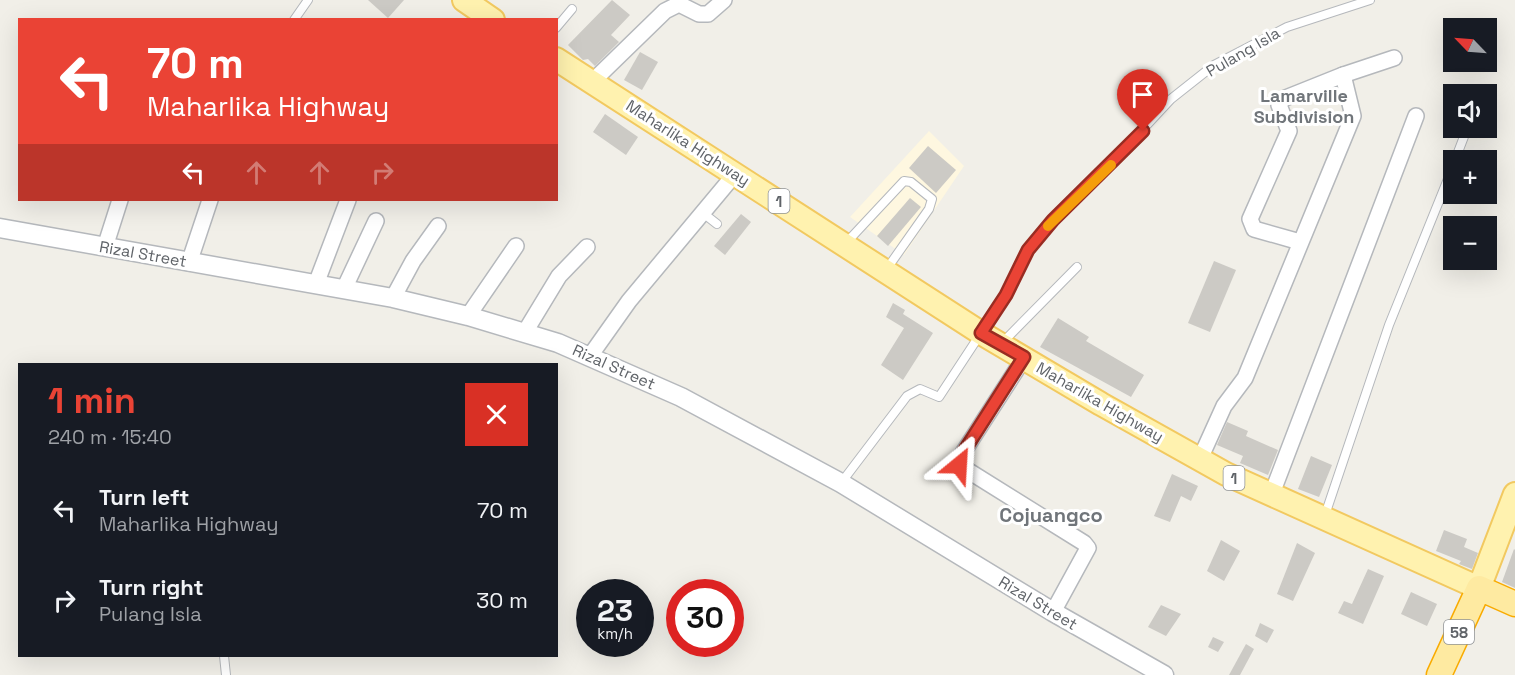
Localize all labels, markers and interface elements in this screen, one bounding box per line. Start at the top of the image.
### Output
north arrow [1443,18,1497,72]
map controls [1443,18,1497,270]
street label: Pulang Isla [1202,22,1284,82]
text: 70 m [147,37,244,90]
icon: left [48,42,126,120]
pin [1117,69,1168,131]
icon: arrive [1126,78,1159,111]
district label: Lamarville Subdivision [1254,84,1354,128]
button: sound [1443,84,1497,138]
text: Maharlika Highway [147,89,389,124]
street label: Maharlika Highway [622,95,754,191]
button: + [1443,150,1497,204]
icon: left [177,156,210,189]
icon: ahead [240,156,273,189]
icon: ahead [303,156,336,189]
icon: right [366,156,399,189]
road number: 1 [768,189,790,213]
button: − [1443,216,1497,270]
street label: Rizal Street [98,236,188,272]
street label: Rizal Street [569,339,659,395]
street label: Maharlika Highway [1033,357,1167,447]
text: 1 min [48,378,136,424]
button: close [465,383,528,446]
text: 240 m · 15:40 [48,424,172,450]
position arrow [927,433,991,497]
road number: 1 [1224,466,1244,490]
text: Turn left [99,483,189,511]
icon: left [48,494,81,527]
text: 70 m [477,496,528,524]
district label: Cojuangco [999,502,1103,528]
text: Maharlika Highway [99,511,278,537]
street label: Rizal Street [995,571,1081,635]
text: Turn right [99,573,204,601]
speed limit sign: 30 [666,579,744,657]
icon: right [48,584,81,617]
text: 30 m [476,586,528,614]
text: 23 [597,591,633,630]
text: Pulang Isla [99,601,202,627]
road number: 58 [1444,620,1474,644]
text: km/h [597,624,633,643]

